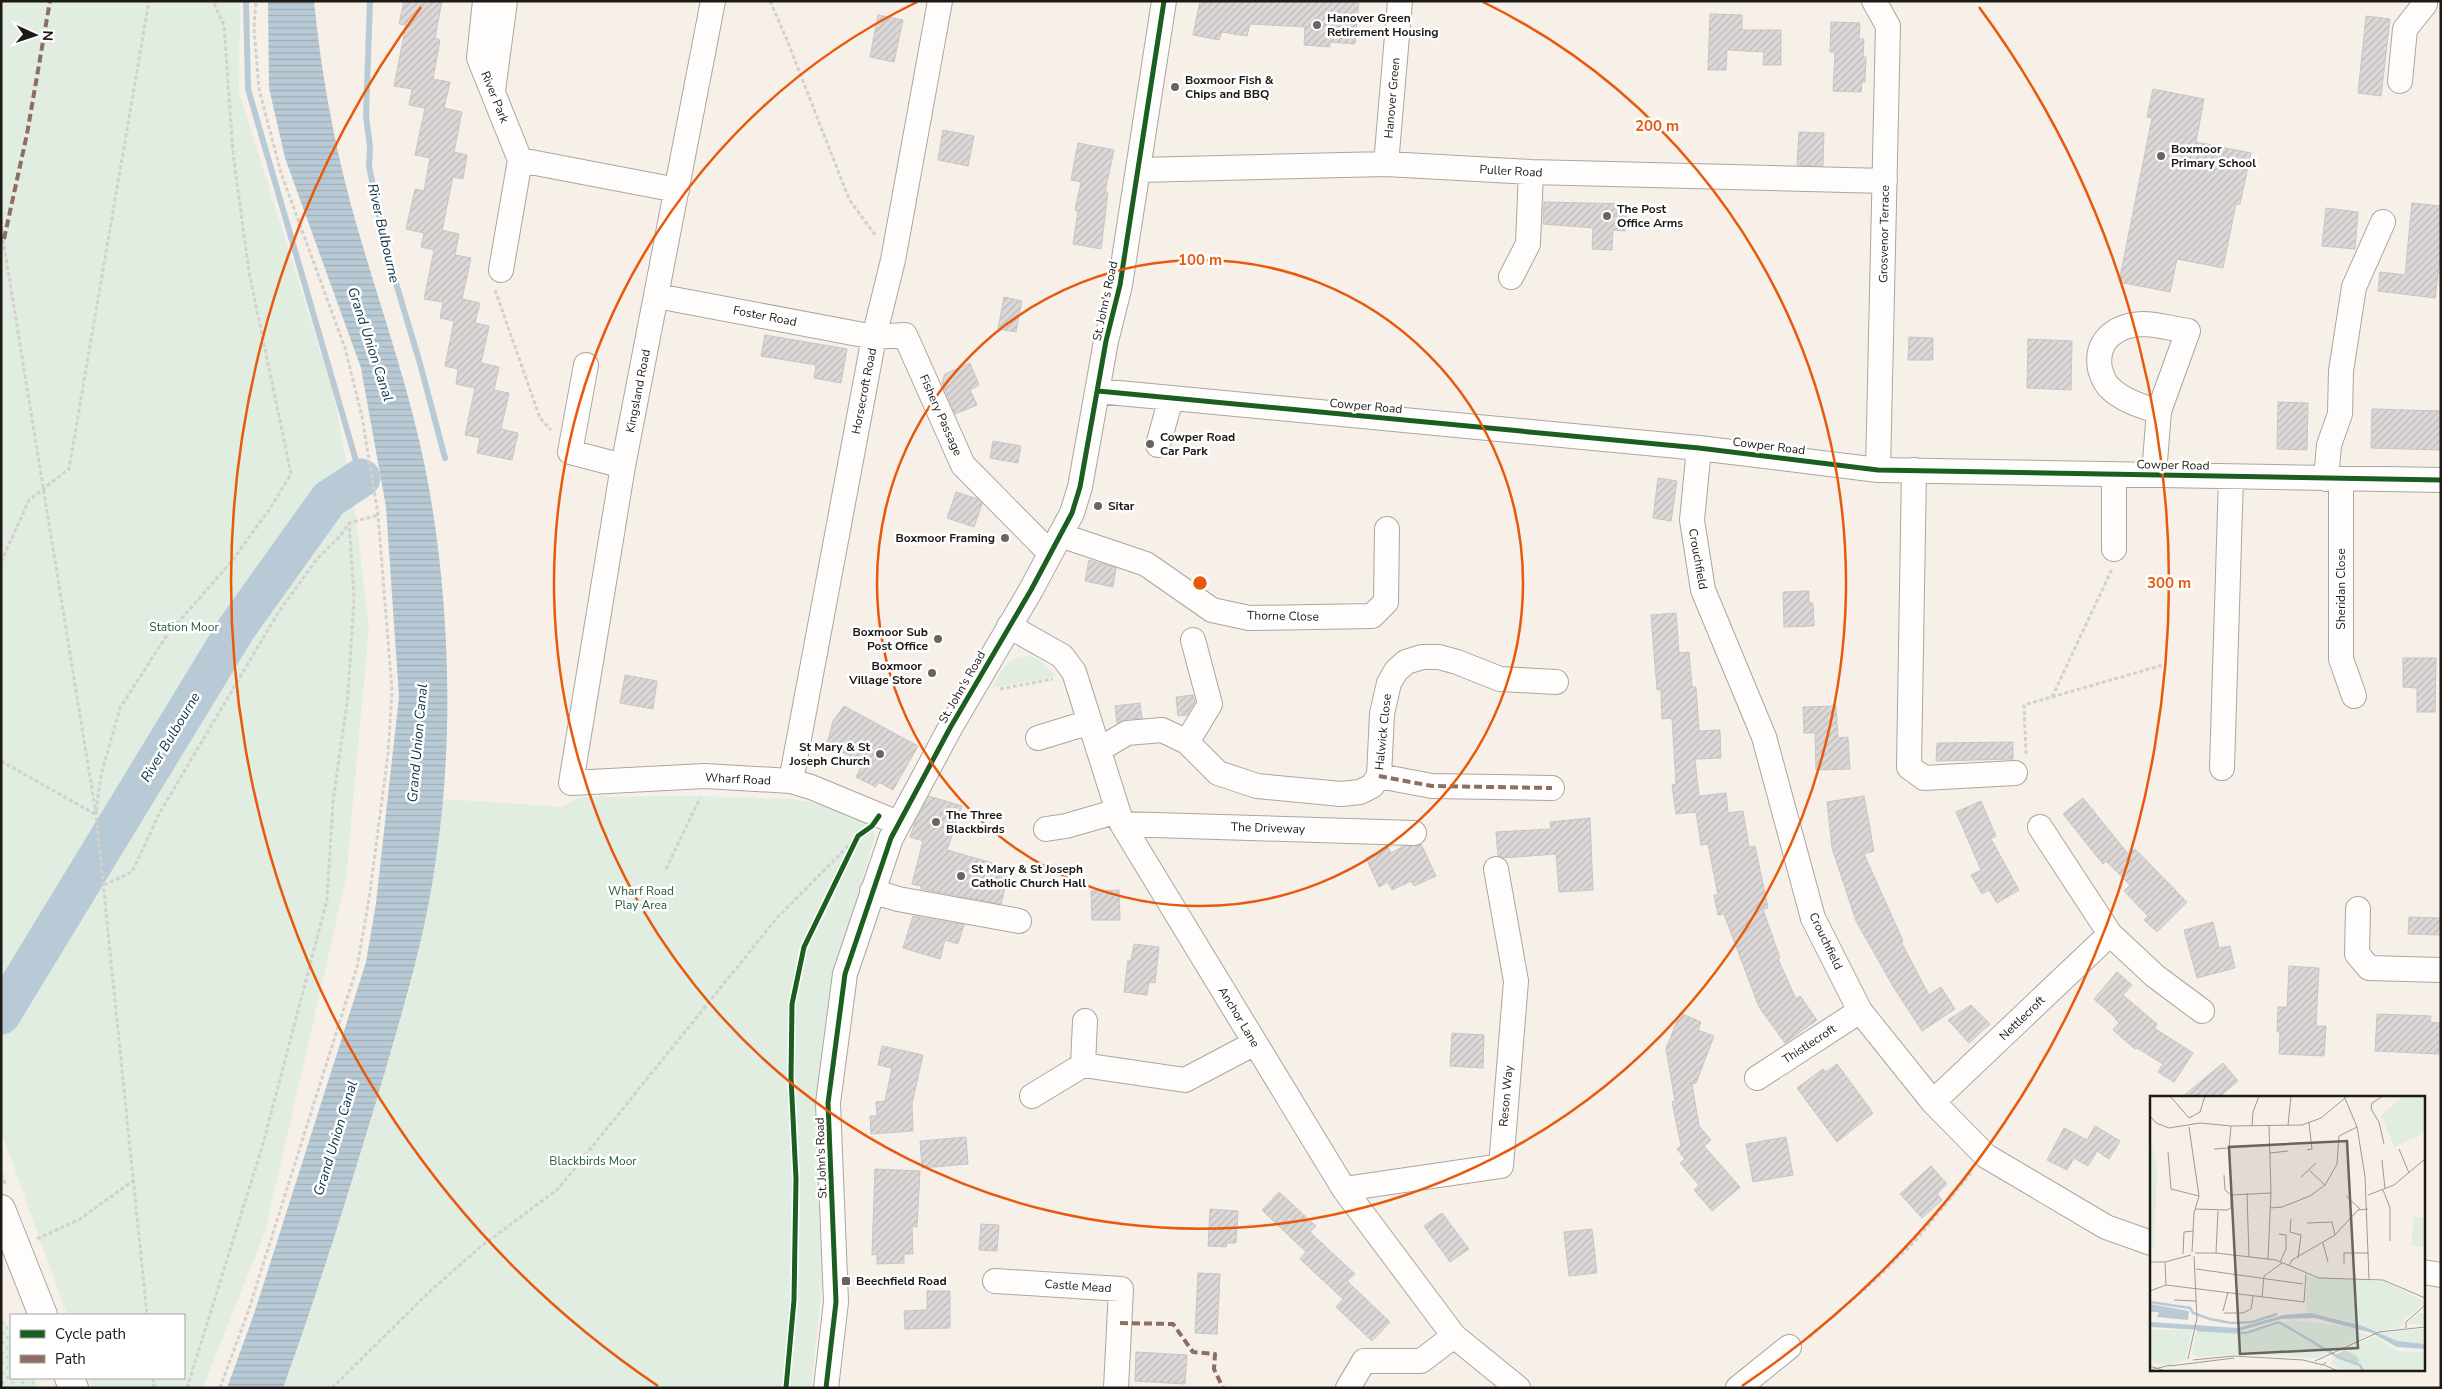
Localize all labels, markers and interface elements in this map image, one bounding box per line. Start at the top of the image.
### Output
north arrow [10,10,60,60]
place label: Hanover Green Retirement Housing [1327,10,1439,40]
marker: Hanover Green Retirement Housing [1311,19,1323,31]
text: N [38,30,57,41]
street label: Hanover Green [1380,57,1404,139]
street label: River Park [477,69,513,126]
place label: Boxmoor Fish & Chips and BBQ [1185,72,1274,102]
marker: Boxmoor Fish & Chips and BBQ [1169,81,1181,93]
text: 200 m [1635,116,1679,136]
place label: Boxmoor Primary School [2171,141,2256,171]
marker: Boxmoor Primary School [2155,150,2167,162]
street label: Puller Road [1479,161,1543,181]
water label: River Bulbourne [363,182,404,285]
street label: Grosvenor Terrace [1875,185,1893,283]
place label: The Post Office Arms [1617,201,1683,231]
marker: The Post Office Arms [1601,210,1613,222]
text: 100 m [1178,250,1222,270]
street label: St. John's Road [1089,260,1121,342]
water label: Grand Union Canal [343,285,398,404]
street label: Foster Road [732,302,798,330]
street label: Horsecroft Road [848,347,880,435]
street label: Kingsland Road [622,348,654,434]
street label: Fishery Passage [916,372,966,458]
street label: Cowper Road [1329,395,1403,417]
place label: Cowper Road Car Park [1160,429,1235,459]
street label: Cowper Road [1732,434,1806,458]
marker: Cowper Road Car Park [1144,438,1156,450]
street label: Cowper Road [2136,456,2210,474]
place label: Sitar [1108,498,1135,514]
marker: Sitar [1092,500,1104,512]
street label: Crouchfield [1685,527,1711,591]
place label: Boxmoor Framing [895,530,995,546]
marker: Boxmoor Framing [999,532,1011,544]
street label: Sheridan Close [2333,548,2349,630]
text: 300 m [2147,573,2191,593]
centre of rings [1191,574,1209,592]
street label: Thorne Close [1247,607,1319,625]
park label: Station Moor [149,619,219,635]
place label: Boxmoor Sub Post Office [852,624,928,654]
marker: Boxmoor Sub Post Office [932,633,944,645]
street label: St. John's Road [935,648,989,726]
place label: Boxmoor Village Store [848,658,922,688]
marker: Boxmoor Village Store [926,667,938,679]
water label: Grand Union Canal [403,683,432,803]
water label: River Bulbourne [136,688,205,786]
street label: Halwick Close [1371,693,1395,771]
place label: St Mary & St Joseph Church [789,739,870,769]
marker: St Mary & St Joseph Church [874,748,886,760]
street label: Wharf Road [705,769,771,789]
place label: The Three Blackbirds [946,807,1005,837]
marker: The Three Blackbirds [930,816,942,828]
street label: The Driveway [1231,819,1306,837]
place label: St Mary & St Joseph Catholic Church Hall [971,861,1086,891]
marker: St Mary & St Joseph Catholic Church Hall [955,870,967,882]
park label: Wharf Road Play Area [608,883,674,913]
street label: Crouchfield [1805,910,1847,972]
street label: Anchor Lane [1215,984,1263,1050]
street label: Nettlecroft [1996,992,2049,1044]
street label: Thistlecroft [1779,1020,1840,1067]
street label: Reson Way [1495,1064,1517,1127]
water label: Grand Union Canal [309,1078,362,1198]
inset map [2150,1096,2424,1372]
street label: St. John's Road [812,1117,830,1199]
park label: Blackbirds Moor [549,1153,637,1169]
place label: Beechfield Road [856,1273,947,1289]
marker: Beechfield Road [840,1275,852,1287]
street label: Castle Mead [1044,1276,1112,1296]
legend [10,1314,185,1379]
text: Cycle path [55,1324,126,1344]
text: Path [55,1349,86,1369]

